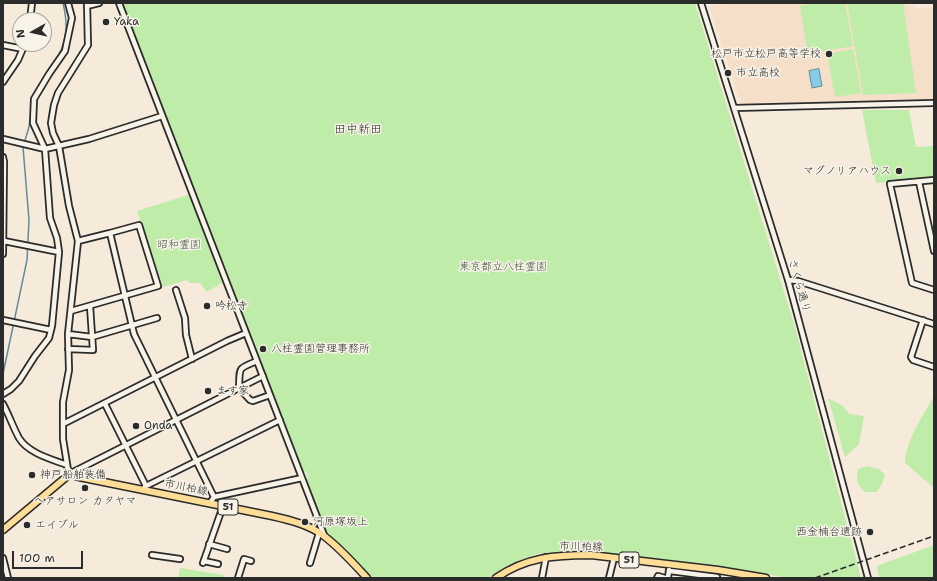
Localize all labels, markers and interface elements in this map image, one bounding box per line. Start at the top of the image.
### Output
north arrow [12,12,52,52]
place label: Yaka [114,15,139,29]
marker: Yaka [101,17,111,27]
text: N [13,28,29,39]
place label: 松戸市立松戸高等学校 [711,47,821,61]
marker: 松戸市立松戸高等学校 [824,49,834,59]
place label: 市立高校 [736,66,780,80]
marker: 市立高校 [723,68,733,78]
district label: 田中新田 [334,123,382,137]
place label: マグノリアハウス [803,164,891,178]
marker: マグノリアハウス [894,166,904,176]
park label: 昭和霊園 [157,238,201,252]
street label: さくら通り [785,258,813,314]
park label: 東京都立八柱霊園 [459,260,547,274]
place label: 吟松寺 [215,299,248,313]
marker: 吟松寺 [202,301,212,311]
place label: 八柱霊園管理事務所 [271,342,370,356]
marker: 八柱霊園管理事務所 [258,344,268,354]
place label: ます家 [216,384,249,398]
marker: ます家 [203,386,213,396]
place label: Onda [144,419,172,433]
marker: Onda [131,421,141,431]
place label: 神戸船舶装備 [40,468,106,482]
marker: 神戸船舶装備 [27,470,37,480]
street label: 市川柏線 [163,477,209,499]
marker: ヘアサロン カタヤマ [80,483,90,493]
place label: ヘアサロン カタヤマ [34,494,136,508]
road number: 51 [218,499,238,515]
place label: 河原塚坂上 [313,515,368,529]
marker: 河原塚坂上 [300,517,310,527]
place label: エイブル [35,518,79,532]
marker: エイブル [22,520,32,530]
place label: 西金楠台遺跡 [796,525,862,539]
marker: 西金楠台遺跡 [865,527,875,537]
street label: 市川柏線 [559,540,603,554]
scale bar [14,543,85,569]
text: 100 m [19,550,55,566]
road number: 51 [619,552,639,568]

